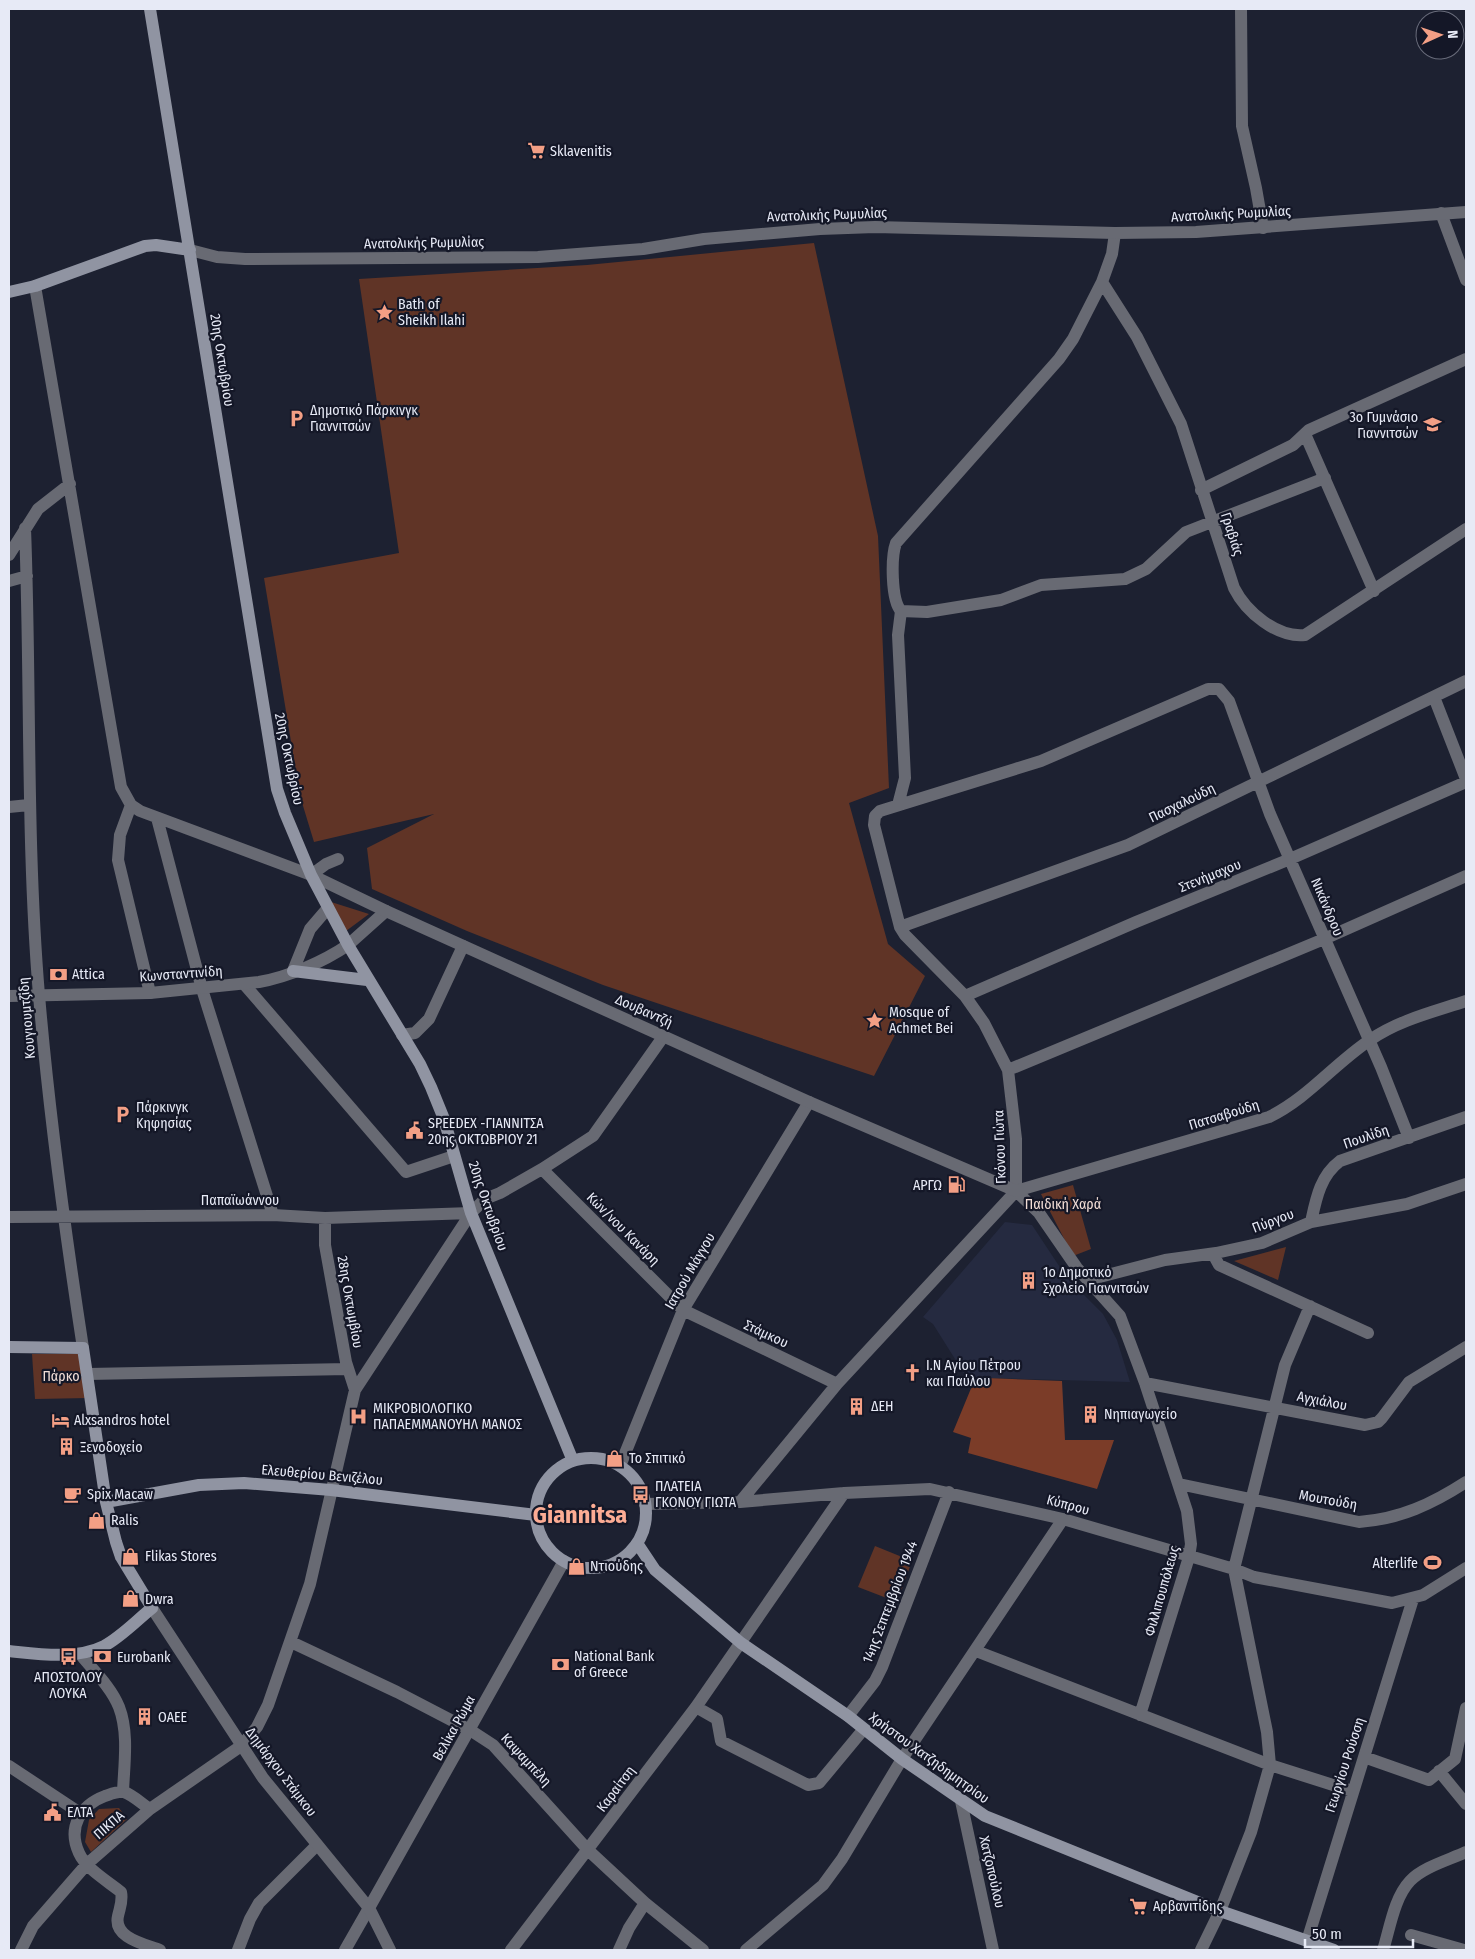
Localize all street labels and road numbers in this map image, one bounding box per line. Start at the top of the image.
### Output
street label: Ανατολικής Ρωμυλίας [1171,202,1292,226]
street label: Ανατολικής Ρωμυλίας [767,204,887,226]
street label: Ανατολικής Ρωμυλίας [364,233,484,253]
street label: 20ης Οκτωβρίου [206,312,238,408]
street label: Γραβιάς [1217,510,1247,558]
street label: 20ης Οκτωβρίου [271,711,307,807]
street label: Πασχαλούδη [1146,780,1218,826]
street label: Στενήμαχου [1176,856,1244,896]
street label: Νικάνδρου [1307,875,1347,939]
street label: Κωνσταντινίδη [139,963,223,985]
street label: Κουγιουμτζίδη [15,976,39,1060]
street label: Δουβαντζή [613,991,675,1031]
street label: Πατσαβούδη [1187,1096,1261,1134]
street label: Γκόνου Γιώτα [990,1110,1010,1184]
street label: Πουλίδη [1341,1121,1391,1153]
street label: 20ης Οκτωβρίου [465,1159,511,1253]
street label: Κών/νου Κανάρη [583,1189,663,1269]
street label: Παπαϊωάννου [201,1192,279,1209]
street label: Πύργου [1250,1205,1296,1237]
street label: Ιατρού Μάγγου [661,1230,719,1312]
street label: 28ης Οκτωμβίου [334,1254,366,1350]
street label: Στάμκου [741,1316,791,1352]
street label: Αγχιάλου [1295,1388,1349,1414]
street label: Ελευθερίου Βενιζέλου [261,1461,383,1489]
street label: Μουτούδη [1298,1487,1358,1513]
street label: Κύπρου [1045,1491,1091,1519]
street label: 14ης Σεπτεμβρίου 1944 [859,1538,921,1665]
street label: Φιλλιπουπόλεως [1141,1544,1183,1638]
street label: Βελίκα Ρώμα [429,1692,479,1764]
street label: Χρήστου Χατζηδημητρίου [866,1709,992,1807]
street label: Γεωργίου Ρούσση [1322,1715,1368,1815]
street label: Δημάρχου Στάμκου [242,1724,320,1820]
street label: Καψαμπέλη [497,1730,555,1790]
street label: Καραίτση [593,1763,639,1815]
street label: ΠΙΚΠΑ [90,1807,128,1843]
street label: Χατζοπούλου [975,1834,1009,1910]

